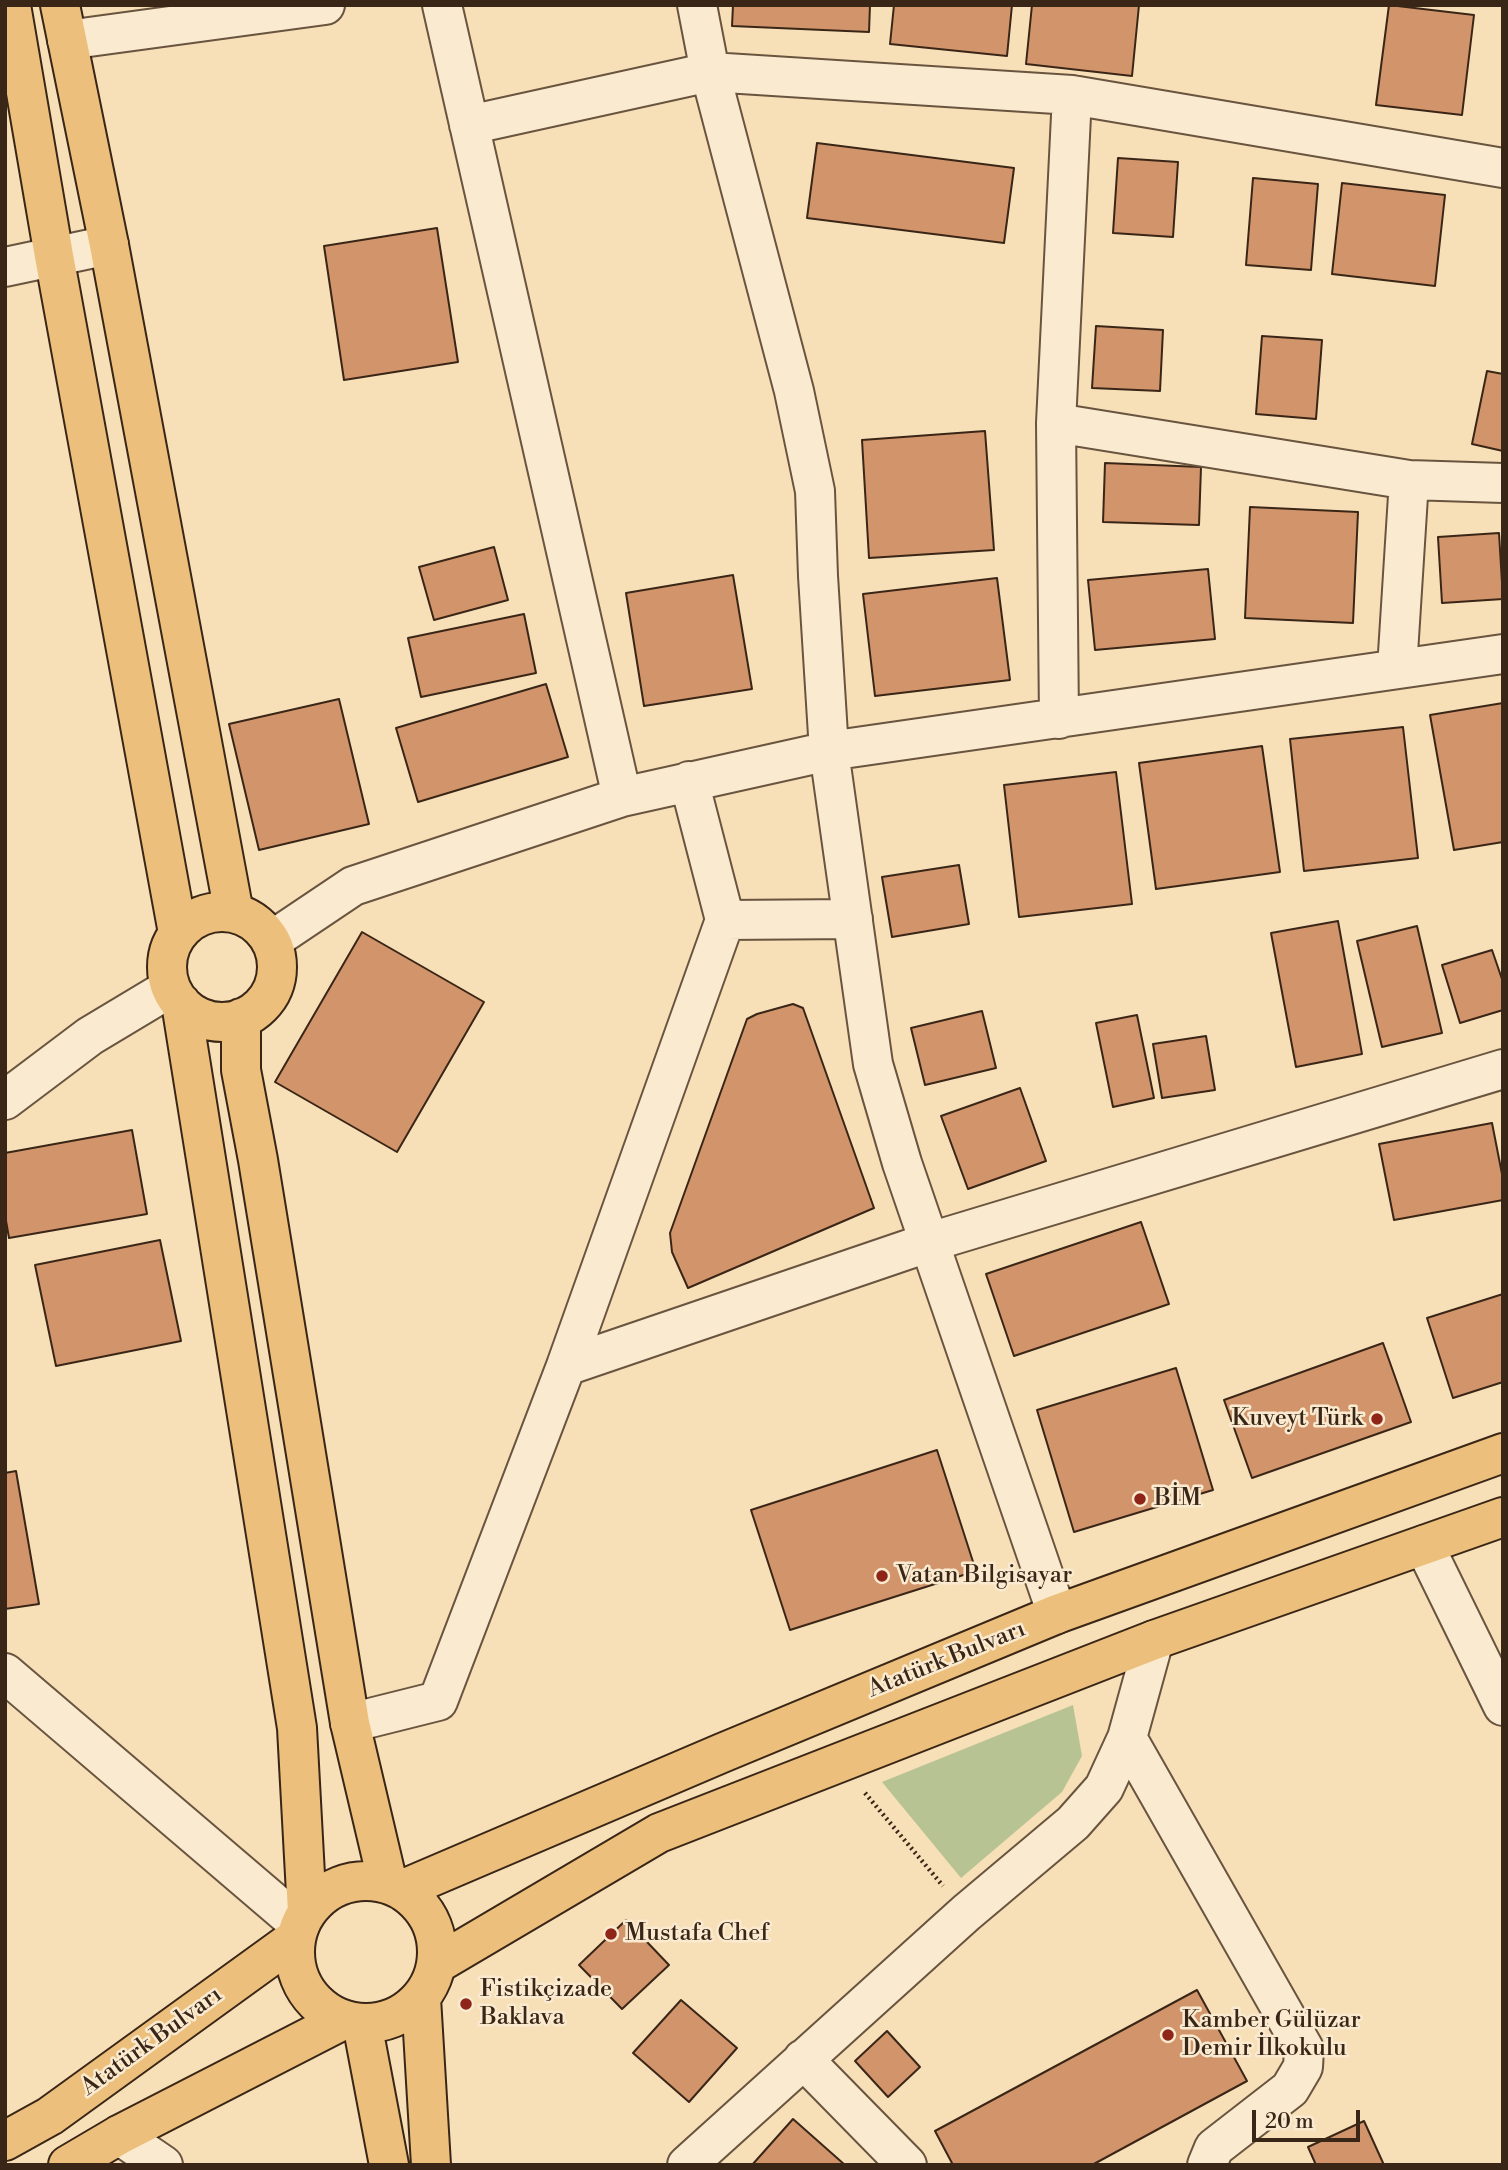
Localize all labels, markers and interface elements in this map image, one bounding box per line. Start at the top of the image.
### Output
place label: Kuveyt Türk [1232,1405,1363,1433]
marker: Kuveyt Türk [1369,1411,1385,1427]
place label: BİM [1154,1485,1201,1513]
marker: BİM [1132,1491,1148,1507]
place label: Vatan Bilgisayar [896,1562,1072,1590]
marker: Vatan Bilgisayar [874,1568,890,1584]
street label: Atatürk Bulvarı [864,1615,1030,1705]
place label: Mustafa Chef [625,1920,769,1948]
marker: Mustafa Chef [603,1926,619,1942]
place label: Fistikçizade Baklava [480,1976,612,2032]
street label: Atatürk Bulvarı [76,1981,228,2103]
marker: Fistikçizade Baklava [458,1996,474,2012]
place label: Kamber Gülüzar Demir İlkokulu [1182,2007,1361,2063]
marker: Kamber Gülüzar Demir İlkokulu [1160,2027,1176,2043]
scale bar [1256,2096,1364,2140]
text: 20 m [1265,2109,1314,2135]

